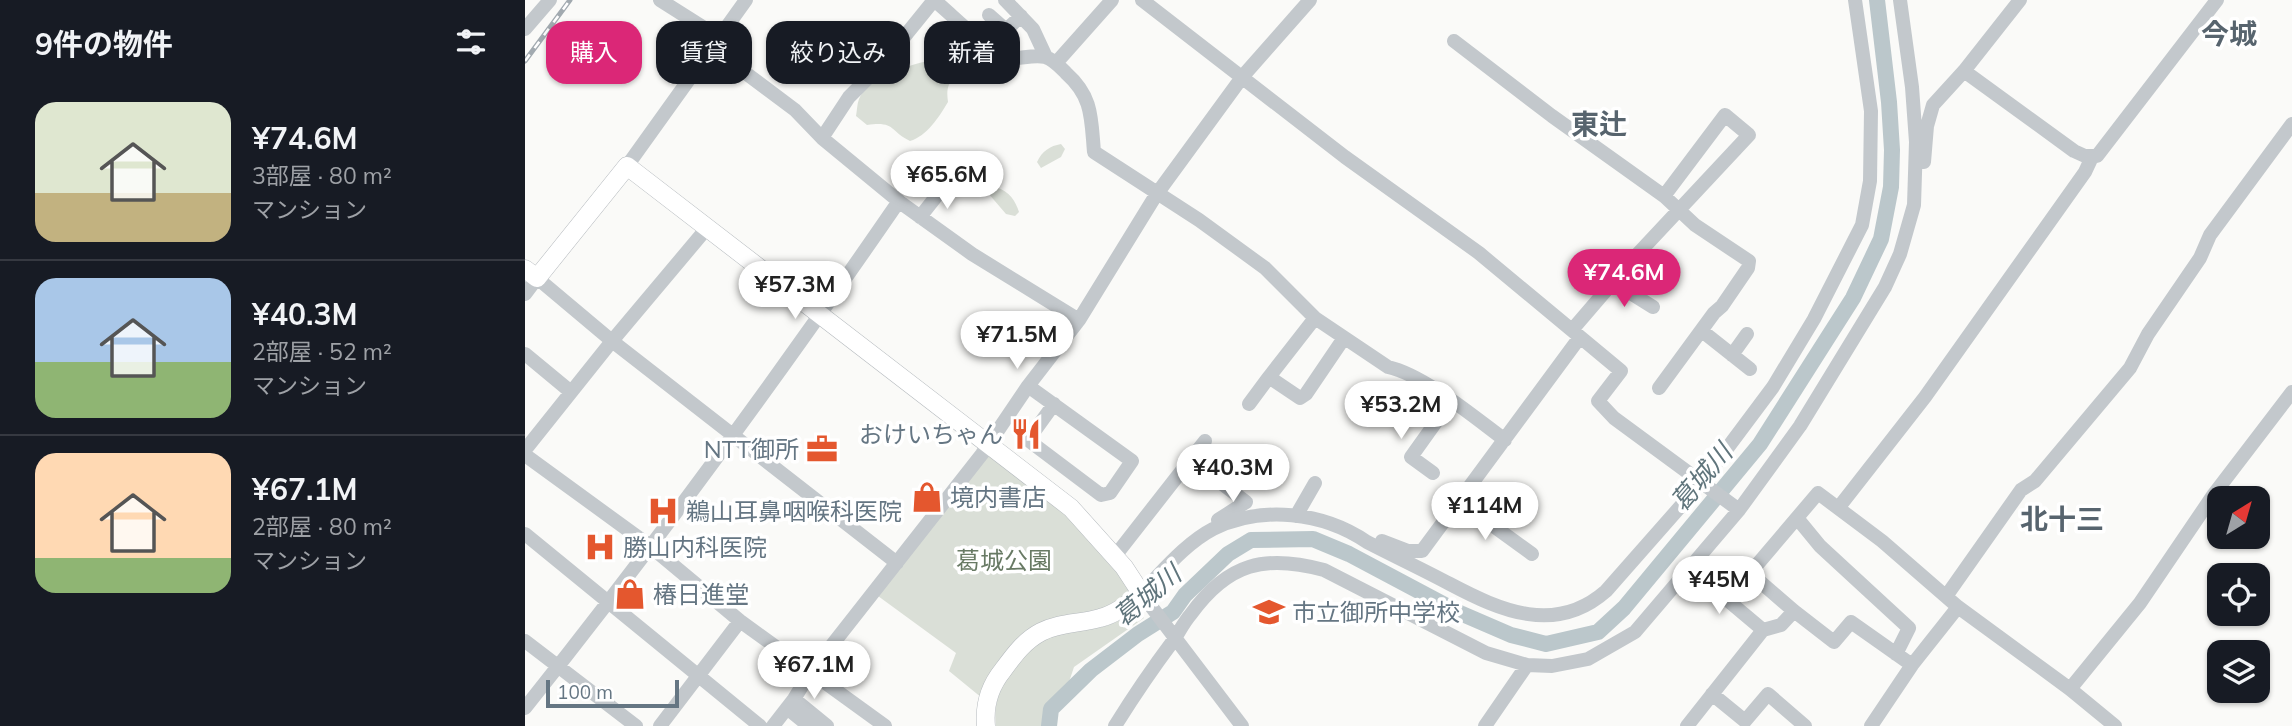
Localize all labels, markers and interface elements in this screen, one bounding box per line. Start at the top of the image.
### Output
district label: 今城 [2201,16,2257,51]
chip: 購入 [546,21,642,84]
chip: 賃貸 [656,21,752,84]
chip: 絞り込み [766,21,910,84]
chip: 新着 [924,21,1020,84]
icon: filters [452,23,490,61]
text: 9件の物件 [35,25,173,63]
district label: 東辻 [1571,106,1627,141]
text: ¥74.6M [252,119,358,157]
icon: home [91,130,175,214]
pin: ¥65.6M [890,152,1004,211]
text: ¥65.6M [907,159,987,188]
text: 3部屋 · 80 m² [252,161,392,190]
text: マンション [252,195,367,224]
pin: ¥74.6M [1567,250,1681,309]
text: ¥74.6M [1584,257,1664,286]
pin: ¥57.3M [738,262,852,321]
text: ¥57.3M [755,269,835,298]
text: ¥40.3M [252,295,358,333]
icon: home [91,306,175,390]
pin: ¥71.5M [960,312,1074,371]
text: ¥71.5M [977,319,1057,348]
text: 2部屋 · 52 m² [252,337,392,366]
text: マンション [252,371,367,400]
pin: ¥53.2M [1344,382,1458,441]
text: ¥53.2M [1361,389,1441,418]
restaurant icon: おけいちゃん [1009,417,1043,451]
place label: おけいちゃん [859,419,1003,449]
office icon: NTT御所 [805,432,839,466]
place label: NTT御所 [704,434,799,464]
water label: 葛城川 [1663,434,1741,517]
pin: ¥40.3M [1176,444,1290,504]
text: ¥40.3M [1193,452,1273,481]
text: ¥67.1M [252,470,358,508]
shop icon: 境内書店 [910,480,944,514]
icon: home [91,481,175,565]
place label: 境内書店 [950,482,1046,512]
pin: ¥114M [1436,482,1534,542]
north arrow [2207,486,2270,550]
map controls [2207,486,2270,703]
text: ¥114M [1447,490,1523,519]
hospital icon: 鵜山耳鼻咽喉科医院 [646,494,680,528]
place label: 鵜山耳鼻咽喉科医院 [686,496,902,526]
district label: 北十三 [2020,501,2104,536]
text: 2部屋 · 80 m² [252,512,392,541]
hospital icon: 勝山内科医院 [583,530,617,564]
place label: 勝山内科医院 [623,532,767,562]
park label: 葛城公園 [956,545,1052,575]
text: マンション [252,546,367,575]
water label: 葛城川 [1107,555,1190,633]
pin: ¥45M [1678,556,1760,616]
button: locate [2207,563,2270,626]
text: ¥45M [1688,564,1750,593]
shop icon: 椿日進堂 [613,577,647,611]
place label: 椿日進堂 [653,579,749,609]
school or university icon: 市立御所中学校 [1252,595,1286,629]
place label: 市立御所中学校 [1292,597,1460,627]
button: layers [2207,640,2270,703]
pin: ¥67.1M [757,642,871,701]
text: ¥67.1M [774,649,854,678]
scale bar [546,677,679,709]
text: 100 m [557,680,613,704]

